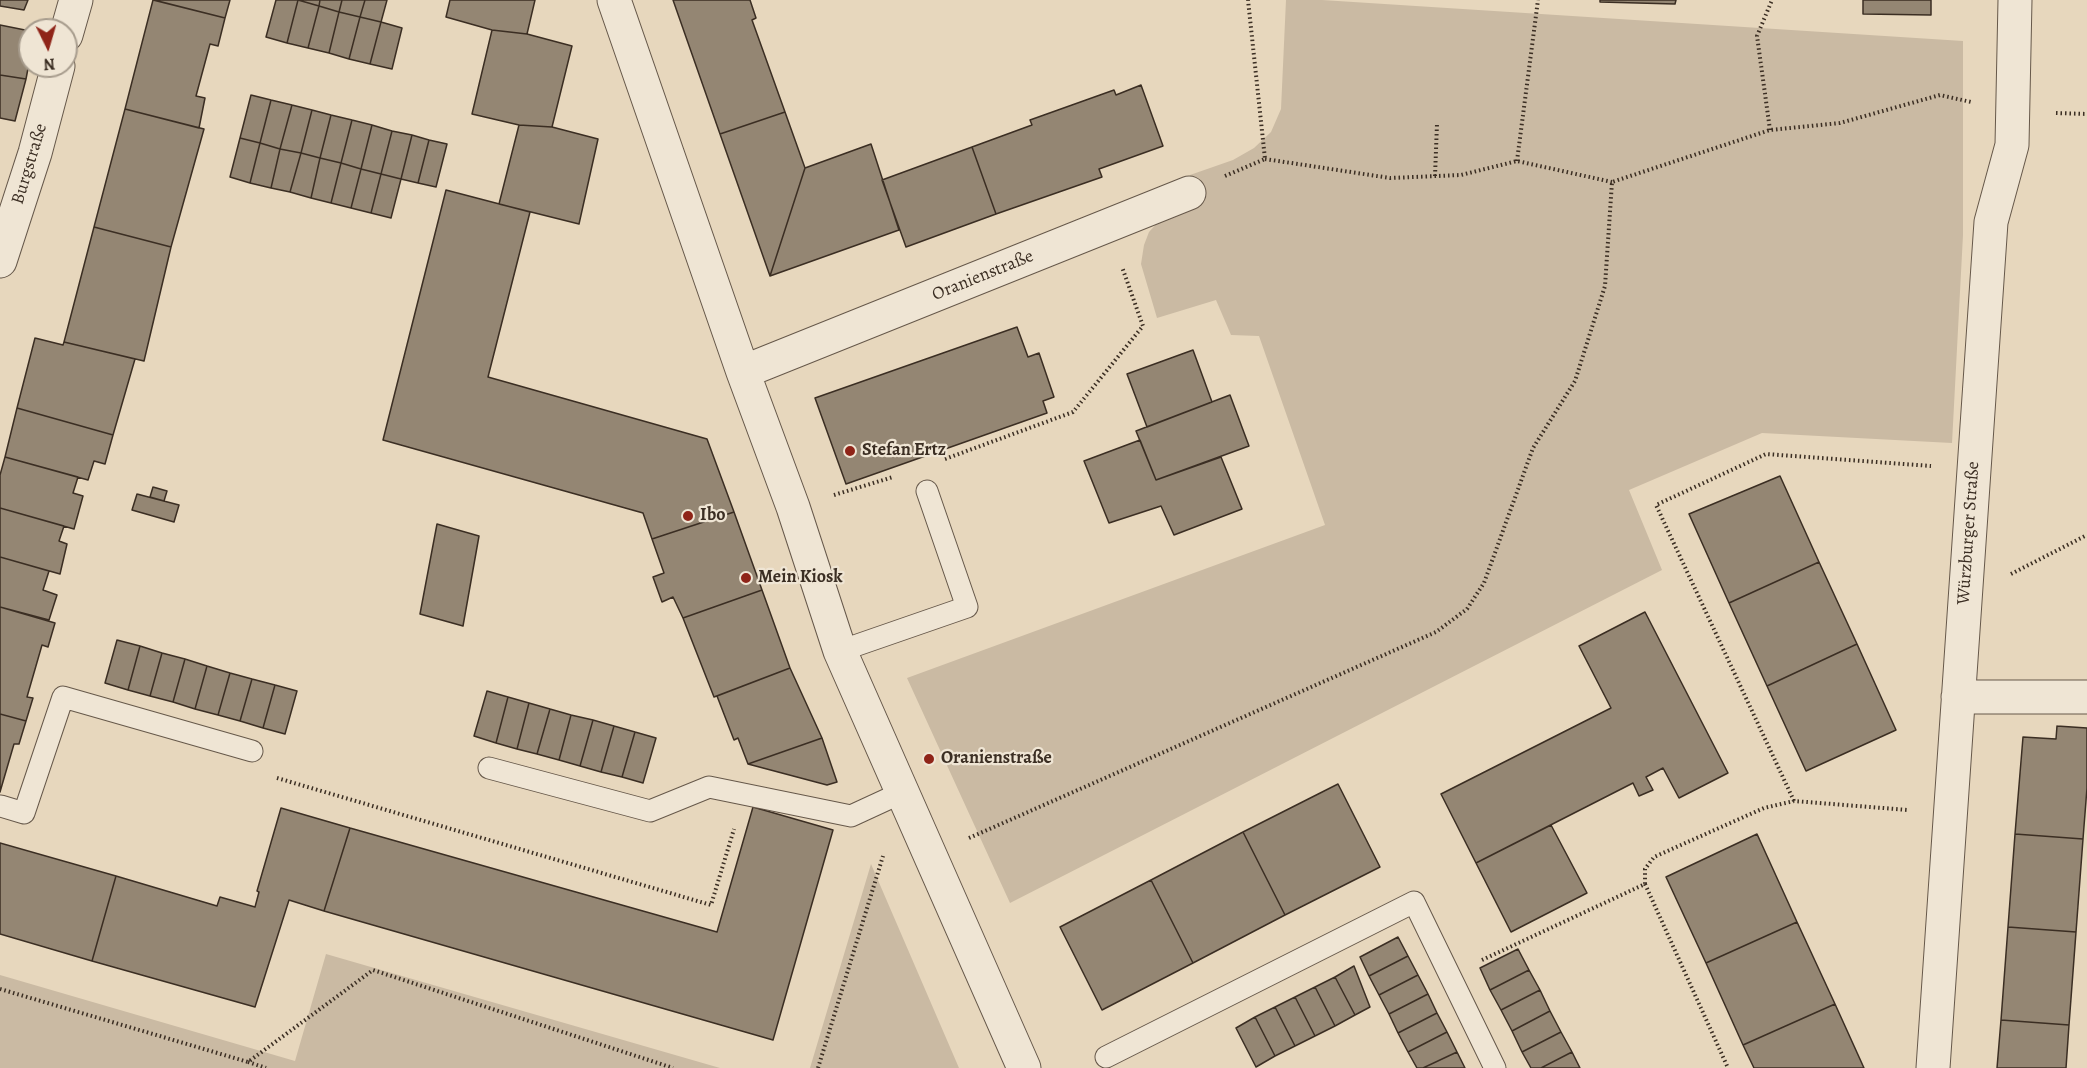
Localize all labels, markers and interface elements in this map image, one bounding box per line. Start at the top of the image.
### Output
north arrow [18,18,78,78]
text: N [43,52,56,75]
street label: Burgstraße [7,121,53,207]
street label: Oranienstraße [929,246,1037,306]
place label: Stefan Ertz [862,440,946,462]
marker: Stefan Ertz [843,444,857,458]
street label: Würzburger Straße [1953,461,1985,605]
place label: Ibo [700,505,725,527]
marker: Ibo [681,509,695,523]
place label: Mein Kiosk [758,567,843,589]
marker: Mein Kiosk [739,571,753,585]
place label: Oranienstraße [941,748,1052,770]
marker: Oranienstraße [922,752,936,766]

